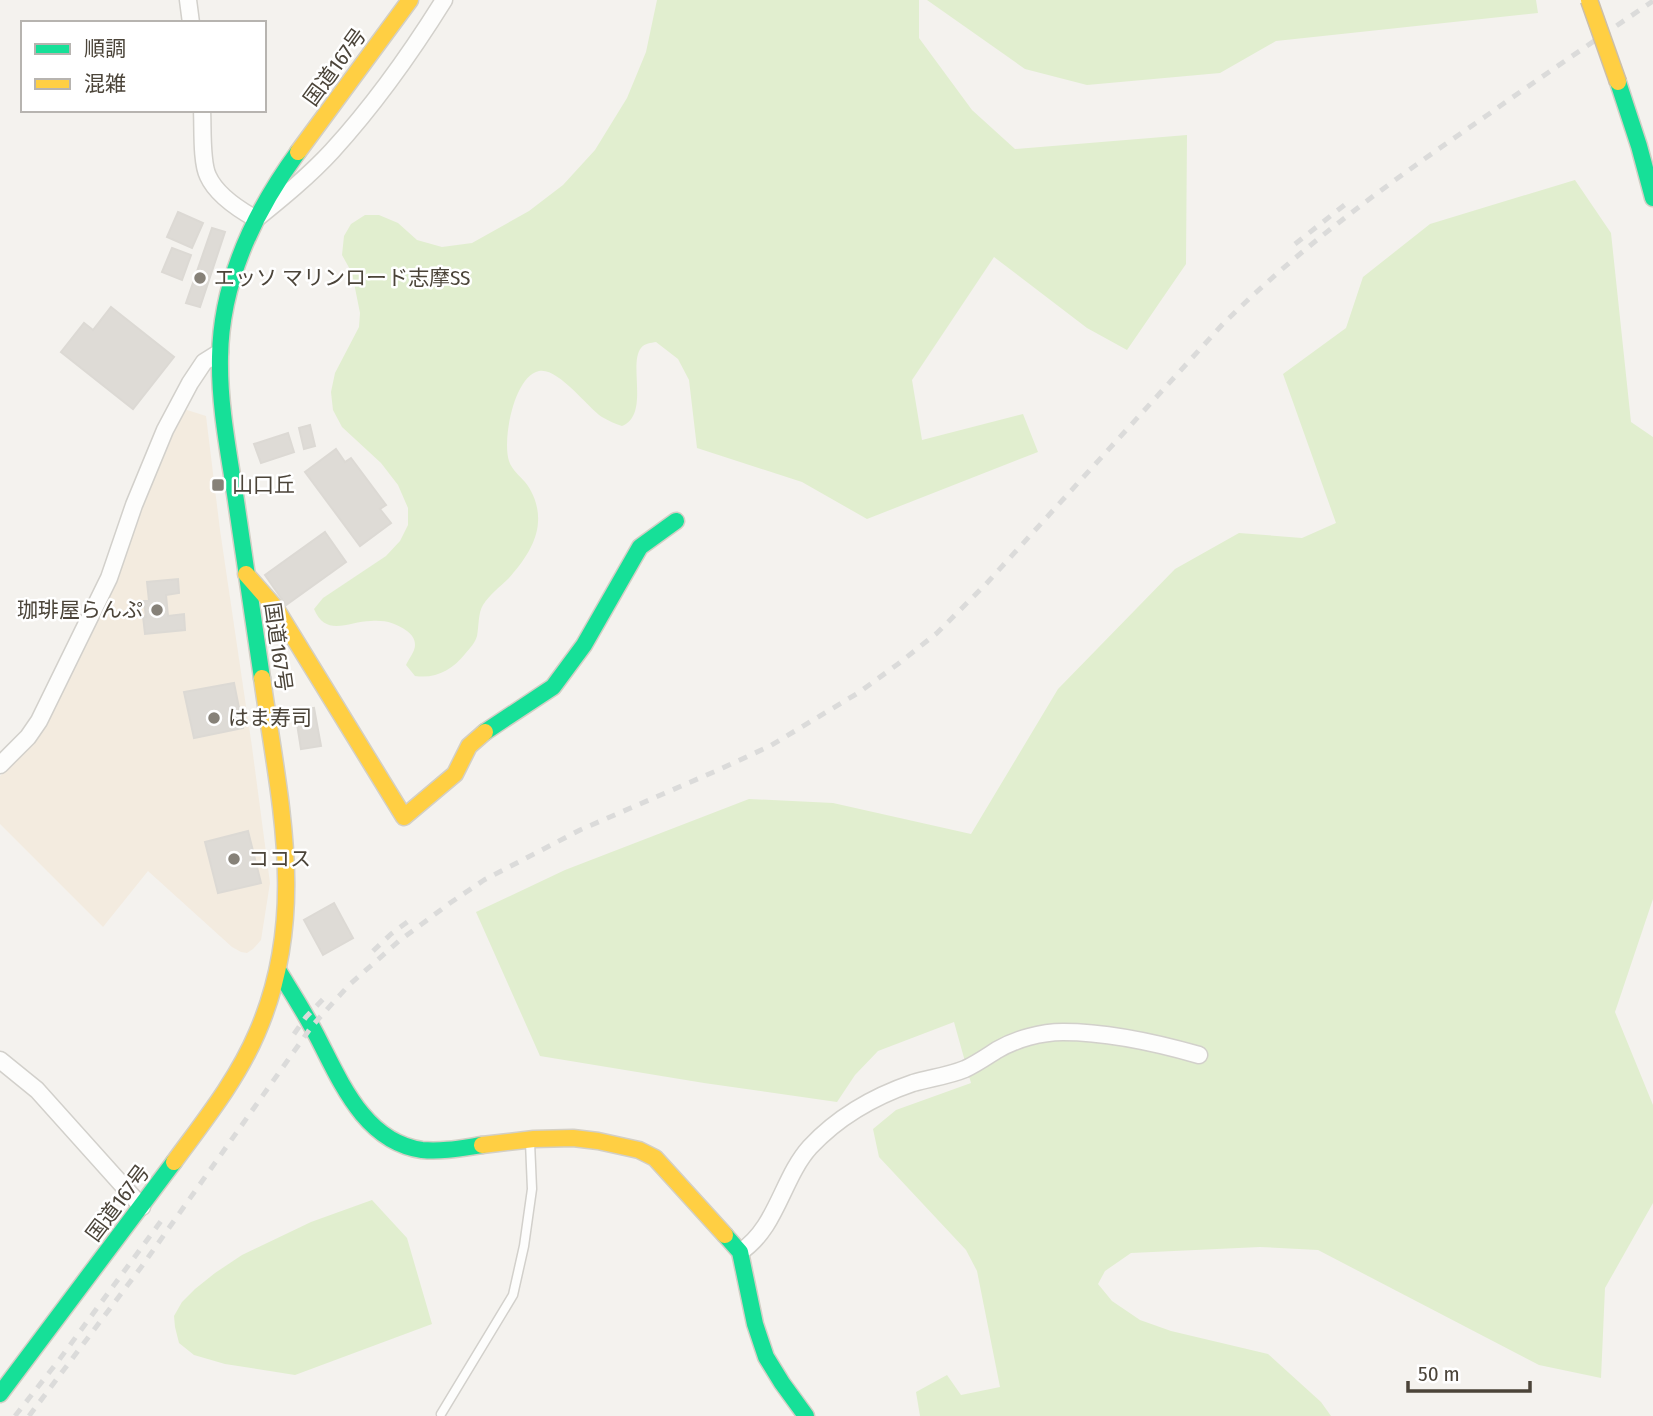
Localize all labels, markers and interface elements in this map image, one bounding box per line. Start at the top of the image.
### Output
legend [21,21,266,112]
street label: 国道167号 [298,23,372,111]
text: 順調 [84,36,126,62]
text: 混雑 [84,71,126,97]
place label: エッソ マリンロード志摩SS [214,265,471,291]
marker: エッソ マリンロード志摩SS [192,270,208,286]
place label: 山口丘 [232,472,295,498]
marker: 山口丘 [210,477,226,493]
place label: 珈琲屋らんぷ [17,597,143,623]
street label: 国道167号 [259,601,297,693]
marker: 珈琲屋らんぷ [149,602,165,618]
place label: はま寿司 [228,705,312,731]
marker: はま寿司 [206,710,222,726]
place label: ココス [248,846,311,872]
marker: ココス [226,851,242,867]
street label: 国道167号 [81,1159,155,1247]
scale bar [1408,1350,1530,1394]
text: 50 m [1418,1361,1460,1387]

